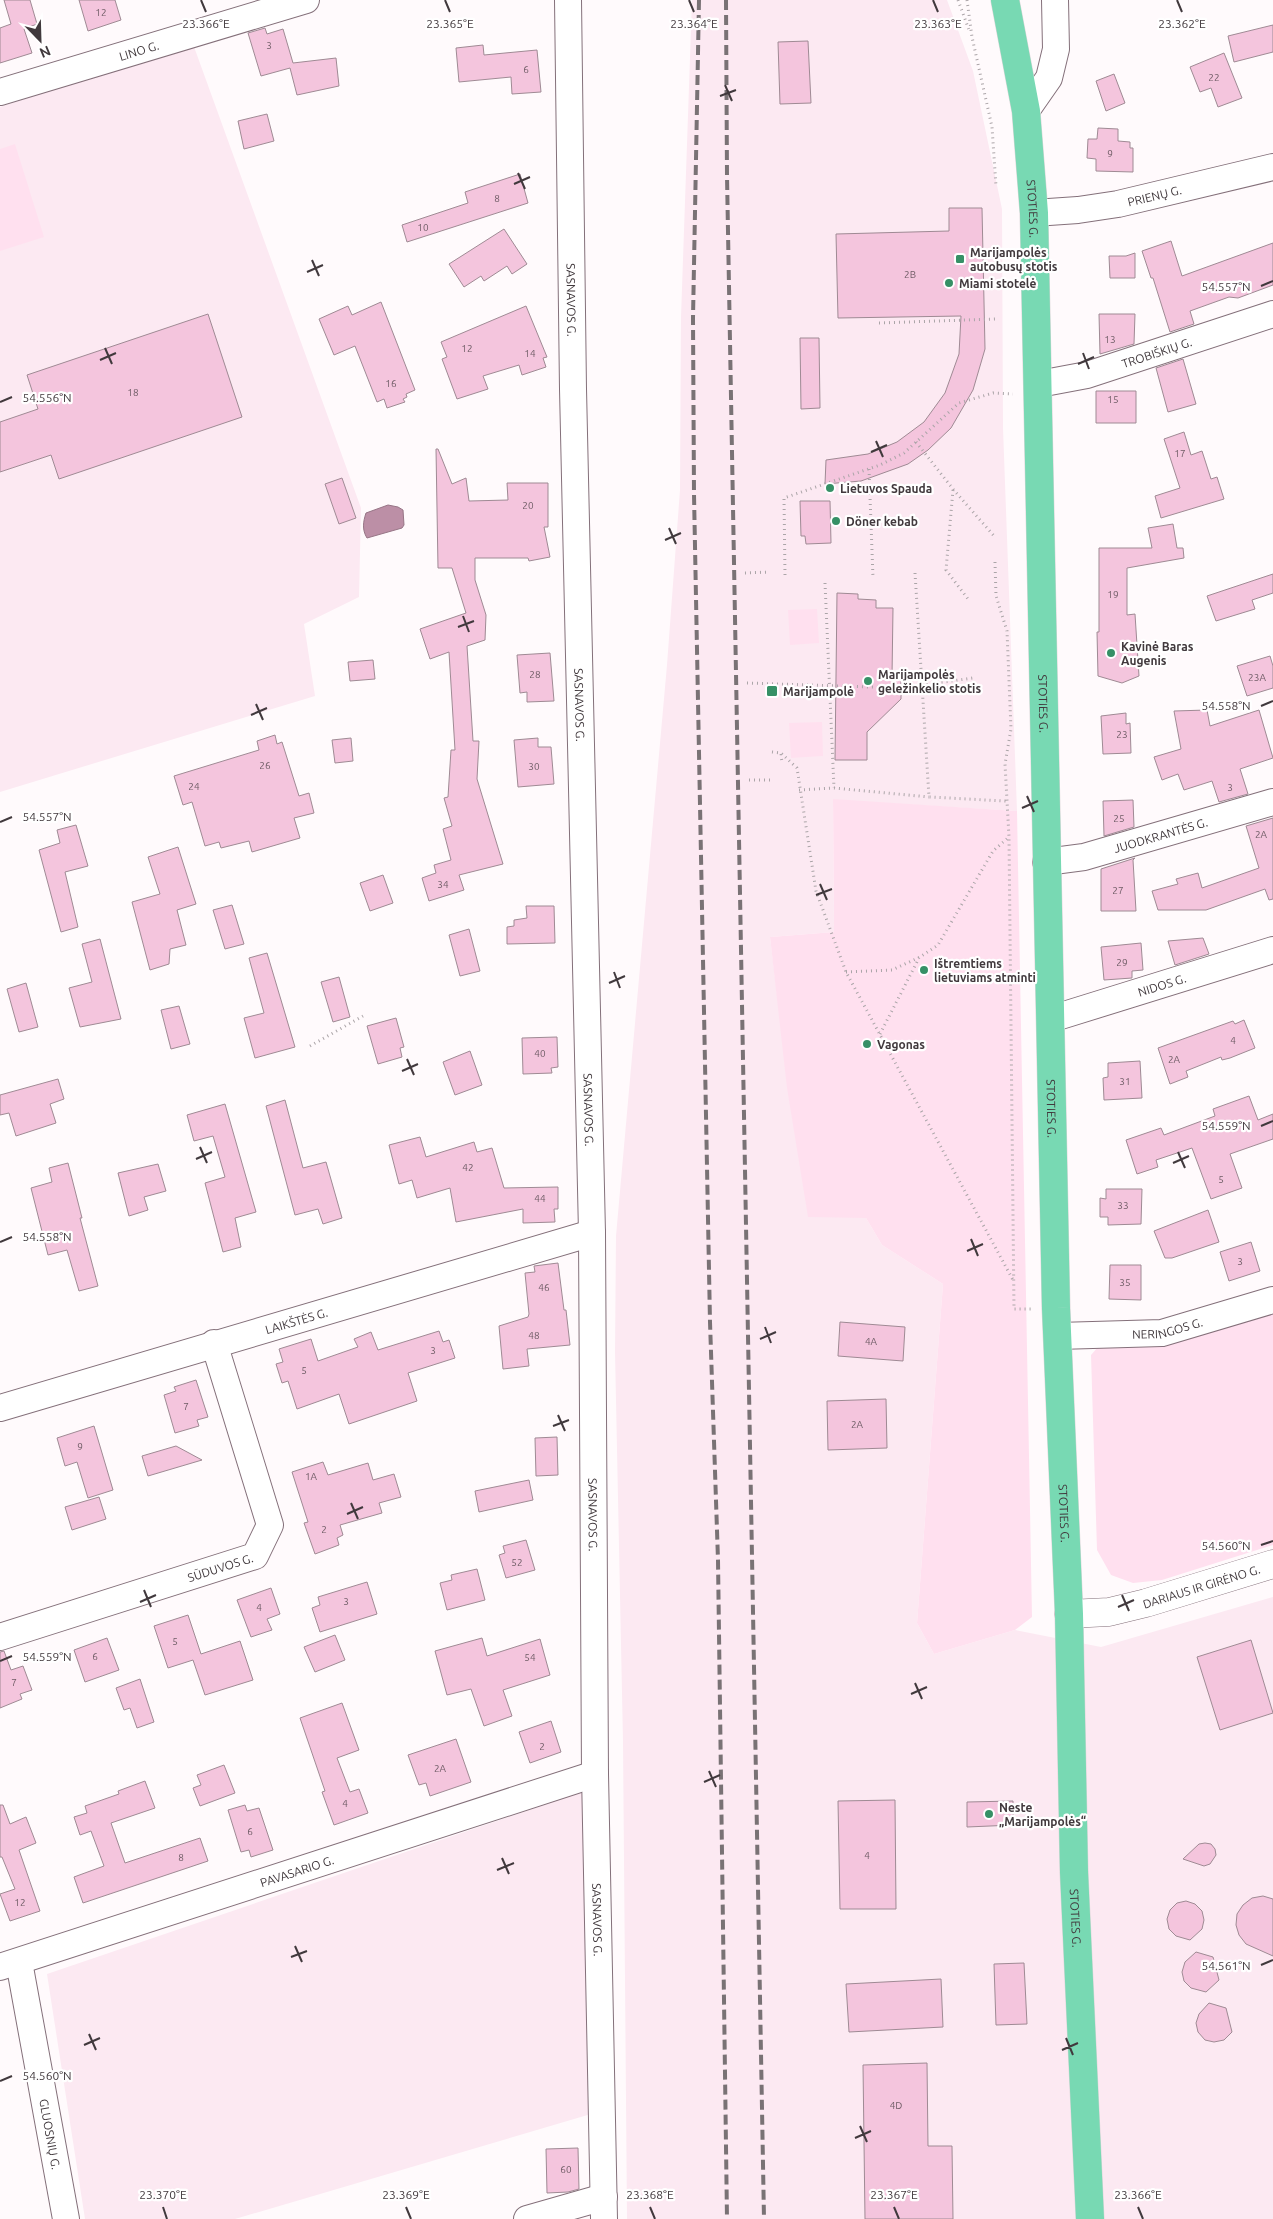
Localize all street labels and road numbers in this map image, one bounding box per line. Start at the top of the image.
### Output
street label: LINO G. [117,38,160,62]
street label: STOTIES G. [1025,179,1041,238]
street label: PRIENŲ G. [1126,183,1183,208]
street label: SASNAVOS G. [565,263,579,337]
street label: TROBIŠKIŲ G. [1120,335,1193,370]
street label: SASNAVOS G. [573,668,587,742]
street label: STOTIES G. [1037,674,1051,733]
street label: JUODKRANTĖS G. [1112,815,1209,855]
street label: NIDOS G. [1136,971,1187,998]
street label: SASNAVOS G. [582,1073,597,1147]
street label: STOTIES G. [1045,1079,1059,1138]
street label: LAIKŠTĖS G. [264,1305,329,1336]
street label: NERINGOS G. [1132,1315,1204,1340]
street label: SASNAVOS G. [587,1478,600,1552]
street label: STOTIES G. [1057,1484,1072,1543]
street label: SŪDUVOS G. [186,1551,255,1584]
street label: DARIAUS IR GIRĖNO G. [1141,1562,1262,1610]
street label: PAVASARIO G. [258,1853,335,1889]
street label: SASNAVOS G. [591,1883,605,1957]
street label: STOTIES G. [1068,1889,1084,1948]
street label: GLUOSNIŲ G. [38,2098,63,2171]

